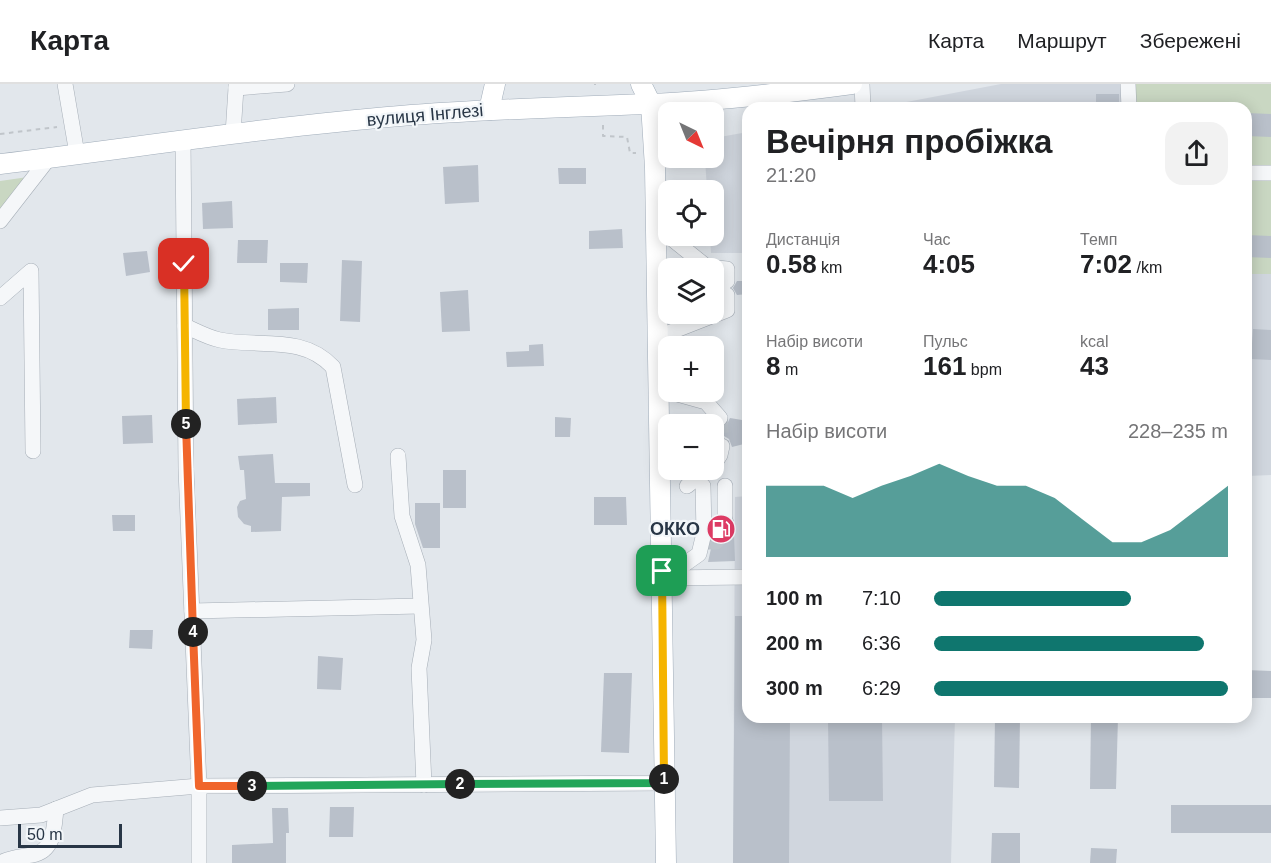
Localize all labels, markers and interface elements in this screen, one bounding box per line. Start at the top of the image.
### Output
text: Карта [30,25,109,56]
text: Карта [928,29,984,52]
text: Маршрут [1017,29,1107,52]
text: Збережені [1140,29,1241,52]
street label: вулиця Інглезі [366,100,484,130]
north arrow [658,102,724,168]
map controls [658,102,724,480]
button: share [1165,122,1228,185]
text: Вечірня пробіжка [766,123,1052,160]
text: 21:20 [766,164,816,186]
button: locate [658,180,724,246]
text: Дистанція [766,231,840,248]
text: Час [923,231,951,248]
text: Темп [1080,231,1117,248]
pin [158,238,209,289]
icon: check [167,247,200,280]
text: 0.58 [766,249,817,279]
text: 4:05 [923,249,975,279]
text: 7:02 [1080,249,1132,279]
button: layers [658,258,724,324]
text: km [817,259,842,276]
text: /km [1132,259,1162,276]
text: Набір висоти [766,333,863,350]
text: Пульс [923,333,968,350]
text: kcal [1080,333,1108,350]
button: + [658,336,724,402]
text: 8 [766,351,780,381]
text: 161 [923,351,966,381]
text: 43 [1080,351,1109,381]
text: m [780,361,798,378]
text: bpm [966,361,1002,378]
pin: 5 [171,409,201,439]
button: − [658,414,724,480]
text: 5 [182,415,190,432]
text: Набір висоти [766,420,887,442]
text: 228–235 m [1128,420,1228,442]
fuel station icon: ОККО [705,513,737,545]
place label: ОККО [650,519,700,539]
pin [636,545,687,596]
icon: arrive [645,554,678,587]
text: 100 m [766,587,823,609]
text: 7:10 [862,587,901,609]
pin: 4 [178,617,208,647]
text: 4 [189,623,197,640]
text: 200 m [766,632,823,654]
text: 6:36 [862,632,901,654]
text: 300 m [766,677,823,699]
text: 6:29 [862,677,901,699]
pin: 1 [649,764,679,794]
pin: 2 [445,769,475,799]
text: 1 [660,770,668,787]
pin: 3 [237,771,267,801]
text: 2 [456,775,464,792]
text: 3 [248,777,256,794]
scale bar [18,821,122,848]
text: 50 m [27,826,63,843]

